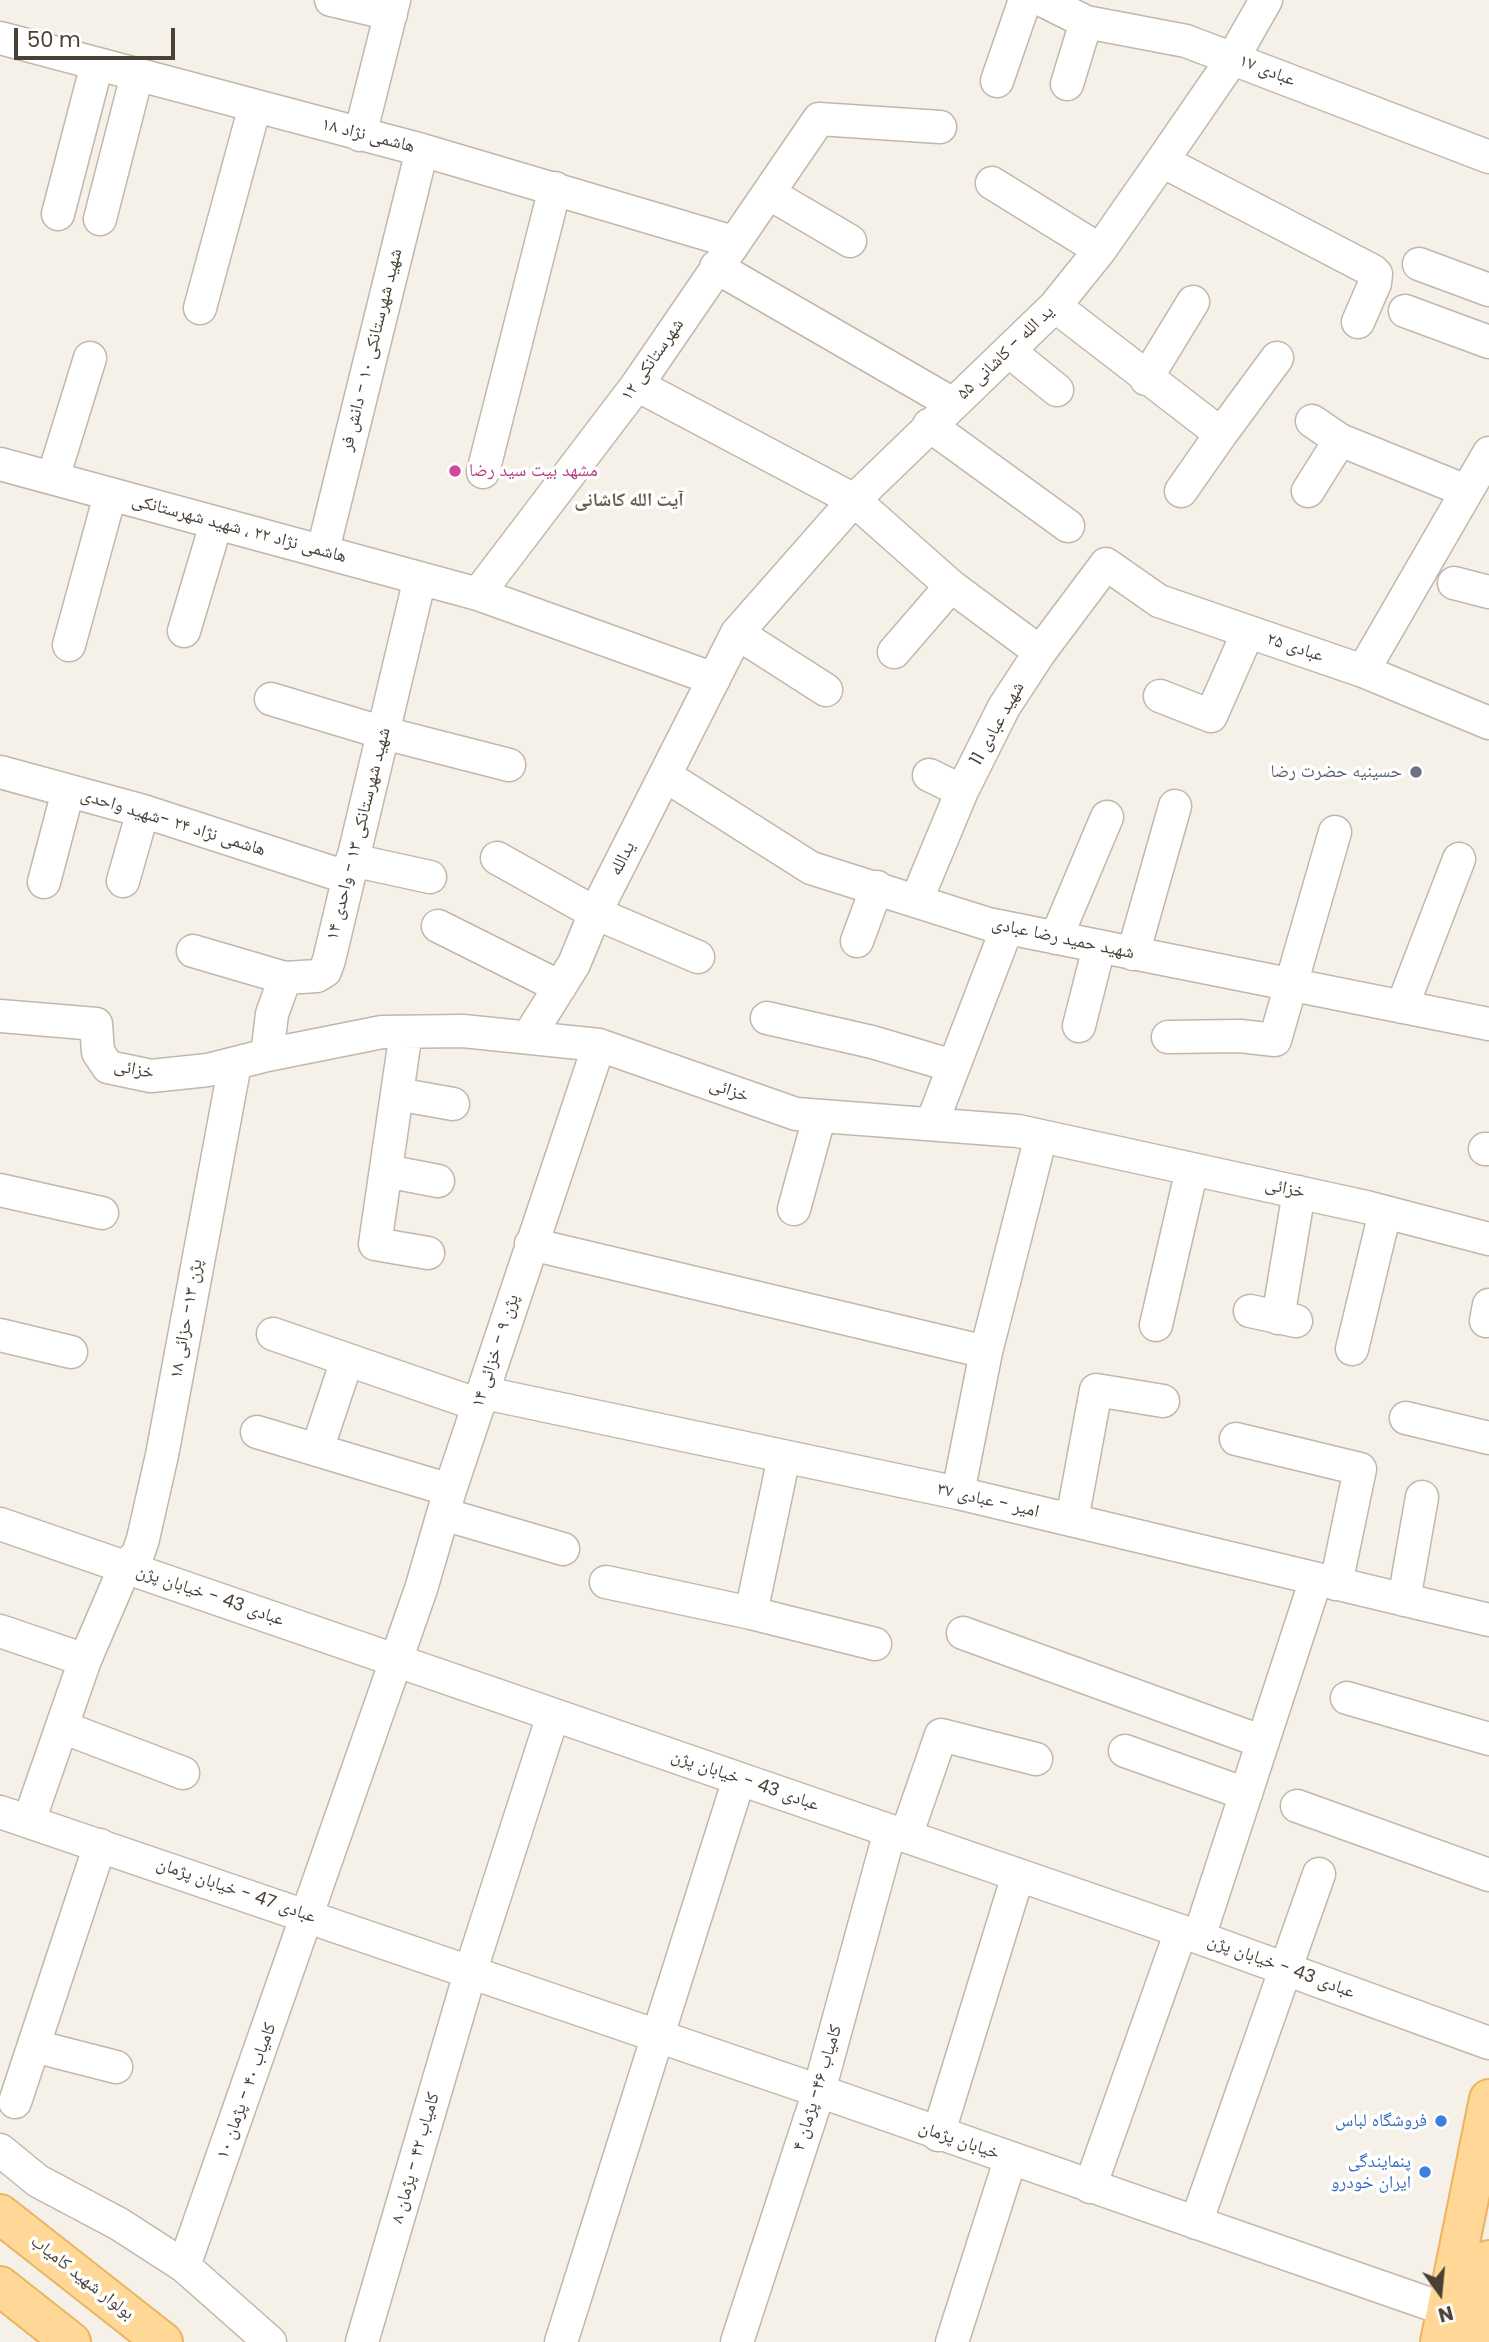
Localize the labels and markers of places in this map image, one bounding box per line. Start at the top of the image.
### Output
place label: مشهد بيت سيد رضا [469,460,598,482]
marker: مشهد بيت سيد رضا [447,463,463,479]
place label: حسینیه حضرت رضا [1270,761,1402,783]
marker: حسینیه حضرت رضا [1408,764,1424,780]
place label: فروشگاه لباس [1335,2110,1427,2132]
marker: فروشگاه لباس [1433,2113,1449,2129]
place label: پنمایندگی ایران خودرو [1331,2151,1411,2194]
marker: پنمایندگی ایران خودرو [1417,2164,1433,2180]

